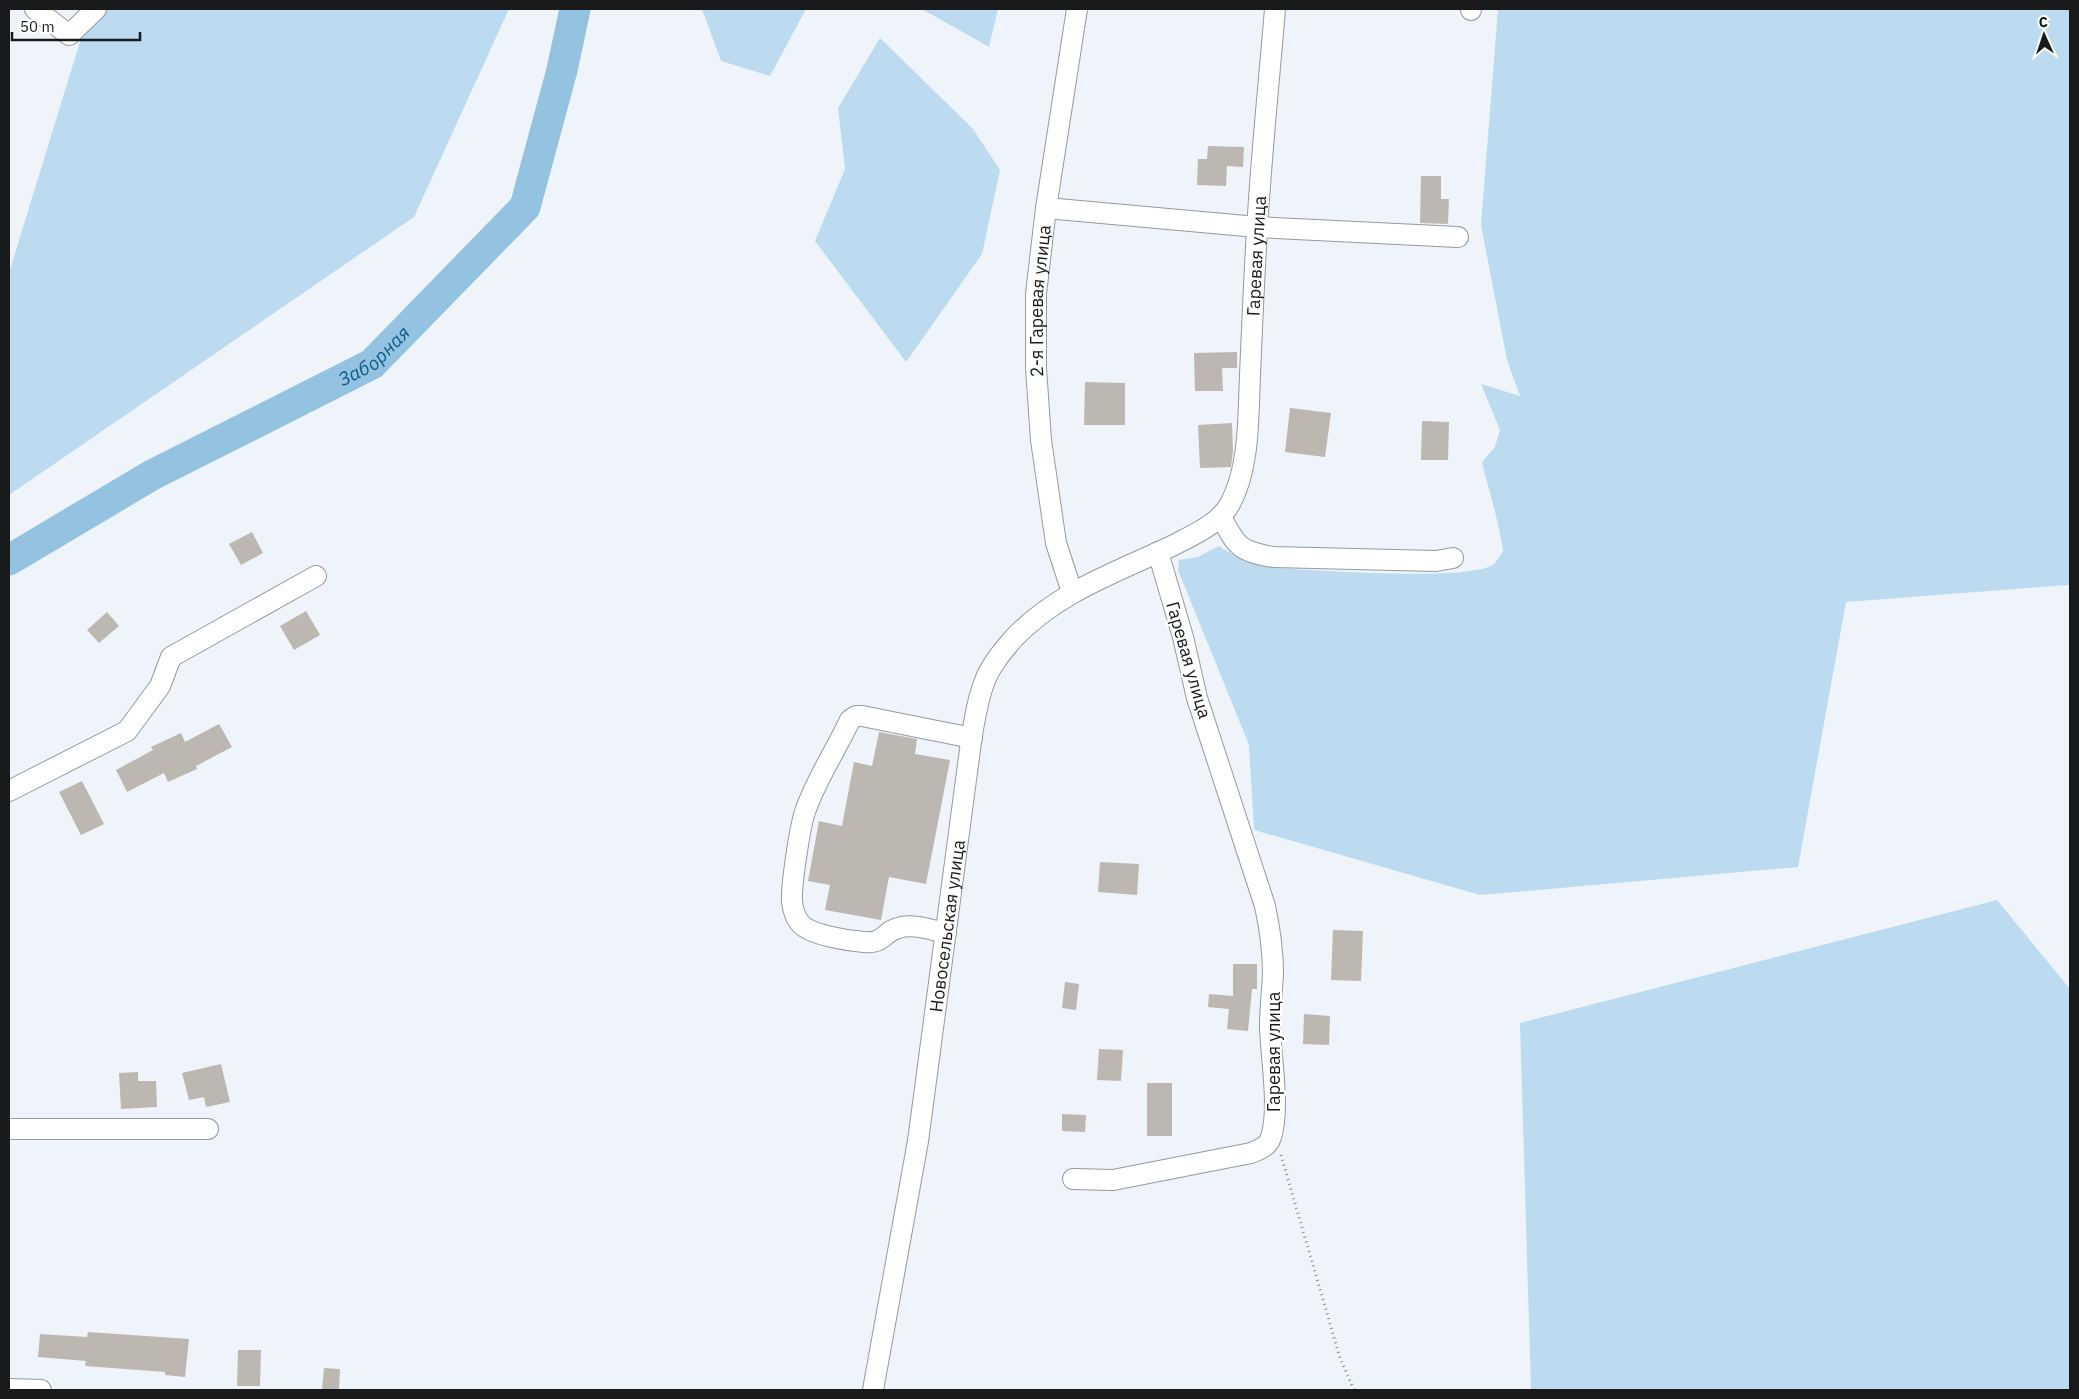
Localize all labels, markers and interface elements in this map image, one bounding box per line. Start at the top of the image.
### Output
scale bar [12,10,140,42]
north arrow [2019,10,2069,60]
text: С [2038,13,2048,31]
text: 50 m [20,17,55,36]
street label: Гаревая улица [1241,195,1271,317]
street label: 2-я Гаревая улица [1024,223,1055,378]
water label: Заборная [334,320,415,391]
street label: Гаревая улица [1161,599,1217,722]
street label: Новосельская улица [924,838,969,1013]
street label: Гаревая улица [1262,991,1285,1112]

